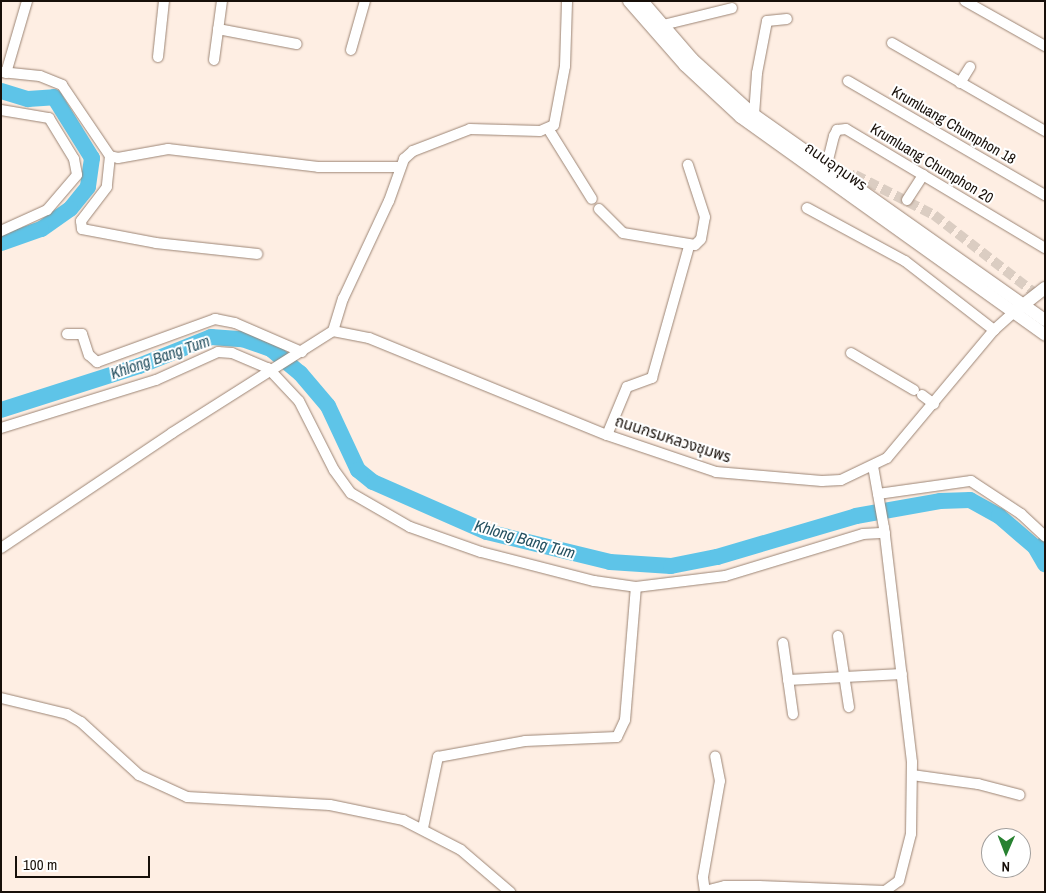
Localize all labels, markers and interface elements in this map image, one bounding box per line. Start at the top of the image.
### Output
street label: Krumluang Chumphon 18 [889,82,1019,168]
street label: Krumluang Chumphon 20 [867,119,997,207]
street label: ถนนอุทุมพร [801,138,871,194]
water label: Khlong Bang Tum [108,331,212,383]
street label: ถนนกรมหลวงชุมพร [613,412,733,466]
water label: Khlong Bang Tum [472,515,578,563]
north arrow [981,828,1031,878]
scale bar [18,846,152,878]
text: 100 m [23,854,57,875]
text: N [1001,858,1010,876]

